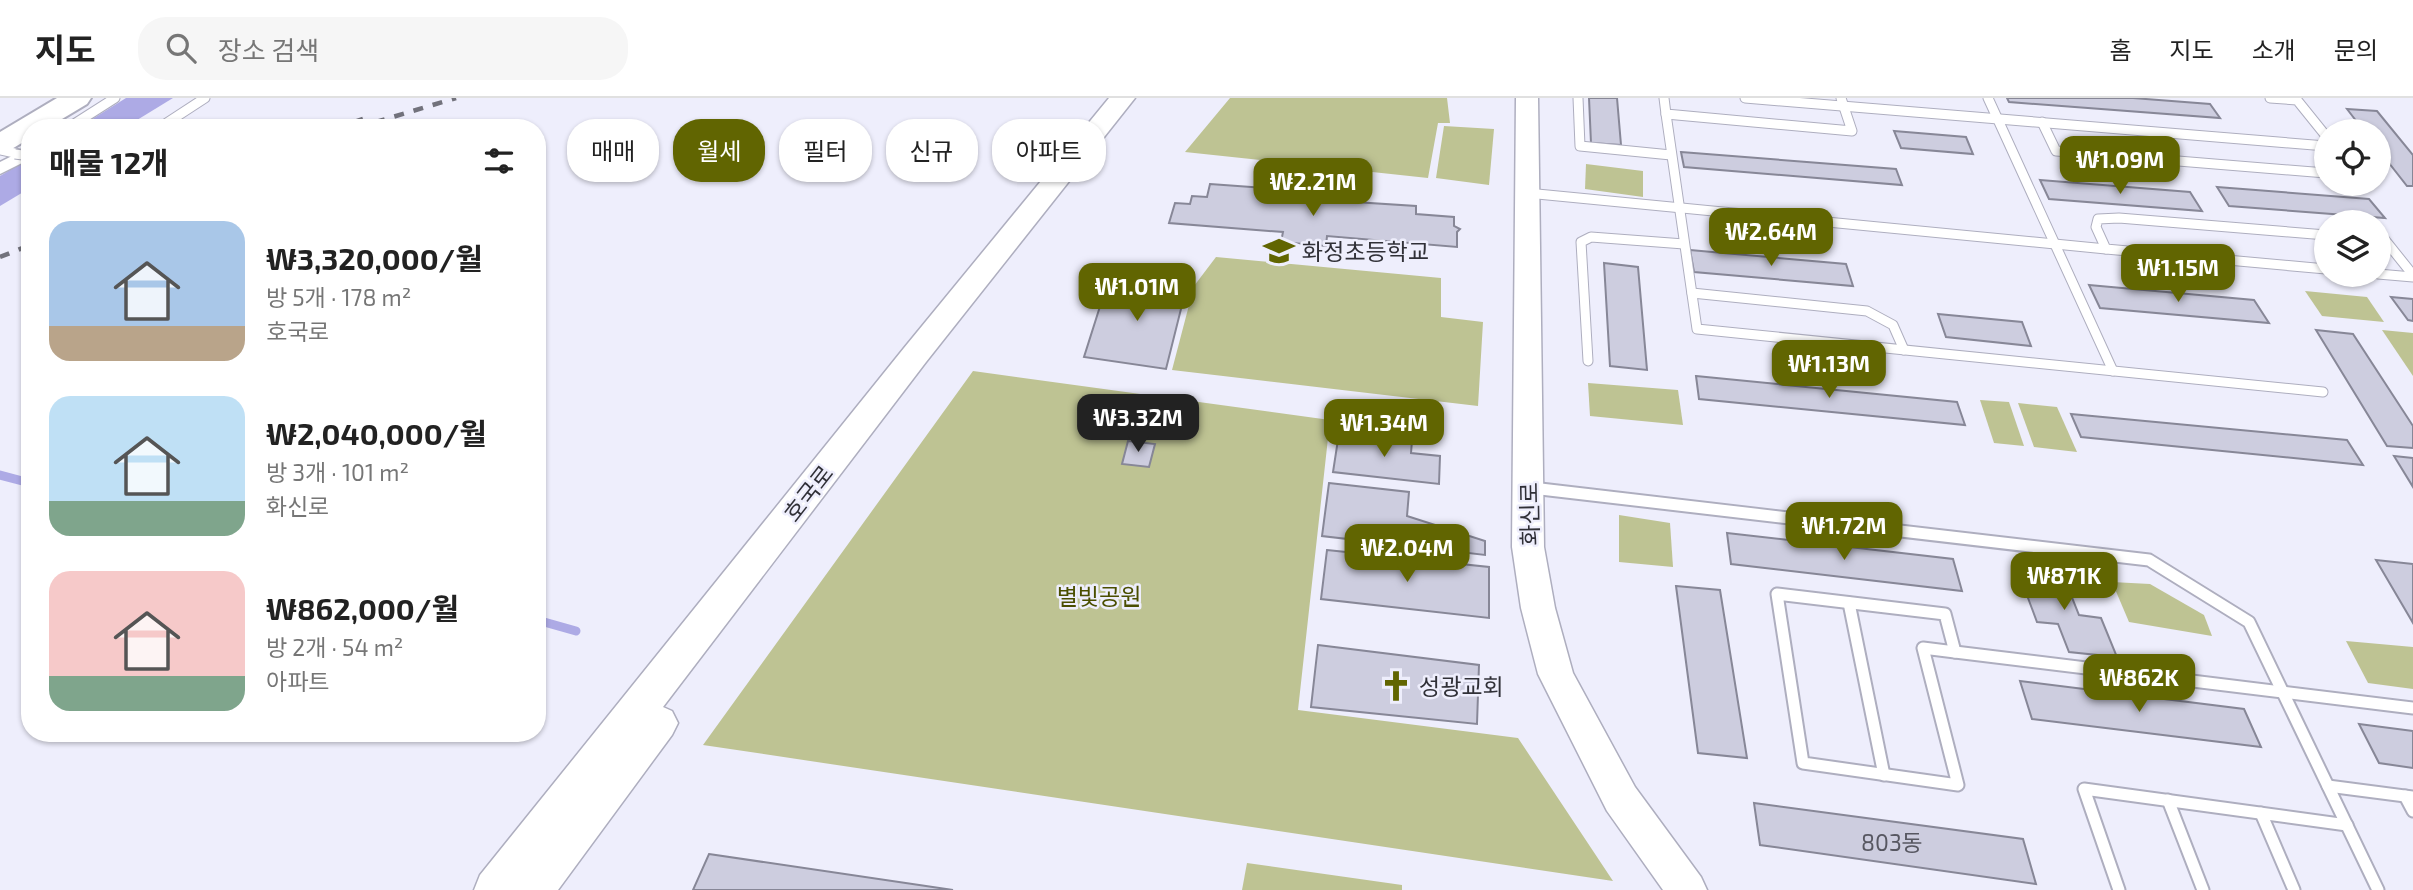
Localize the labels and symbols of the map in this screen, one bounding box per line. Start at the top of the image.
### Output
pin: ₩1.09M [2063,136,2177,196]
pin: ₩2.21M [1256,158,1370,218]
pin: ₩2.64M [1714,208,1828,268]
school or university icon: 화정초등학교 [1262,234,1296,268]
place label: 화정초등학교 [1302,237,1429,265]
pin: ₩1.15M [2121,244,2235,304]
pin: ₩1.01M [1080,264,1194,323]
pin: ₩1.13M [1772,341,1886,400]
pin: ₩3.32M [1081,394,1195,454]
pin: ₩1.34M [1327,400,1441,459]
street label: 호국로 [777,459,839,527]
street label: 화신로 [1514,482,1544,546]
pin: ₩1.72M [1787,503,1901,562]
pin: ₩2.04M [1350,524,1464,584]
pin: ₩871K [2015,552,2113,612]
park label: 별빛공원 [1057,582,1141,610]
pin: ₩862K [2090,654,2188,714]
church icon: 성광교회 [1379,669,1413,703]
place label: 성광교회 [1419,672,1504,700]
house number: 803동 [1861,828,1923,856]

